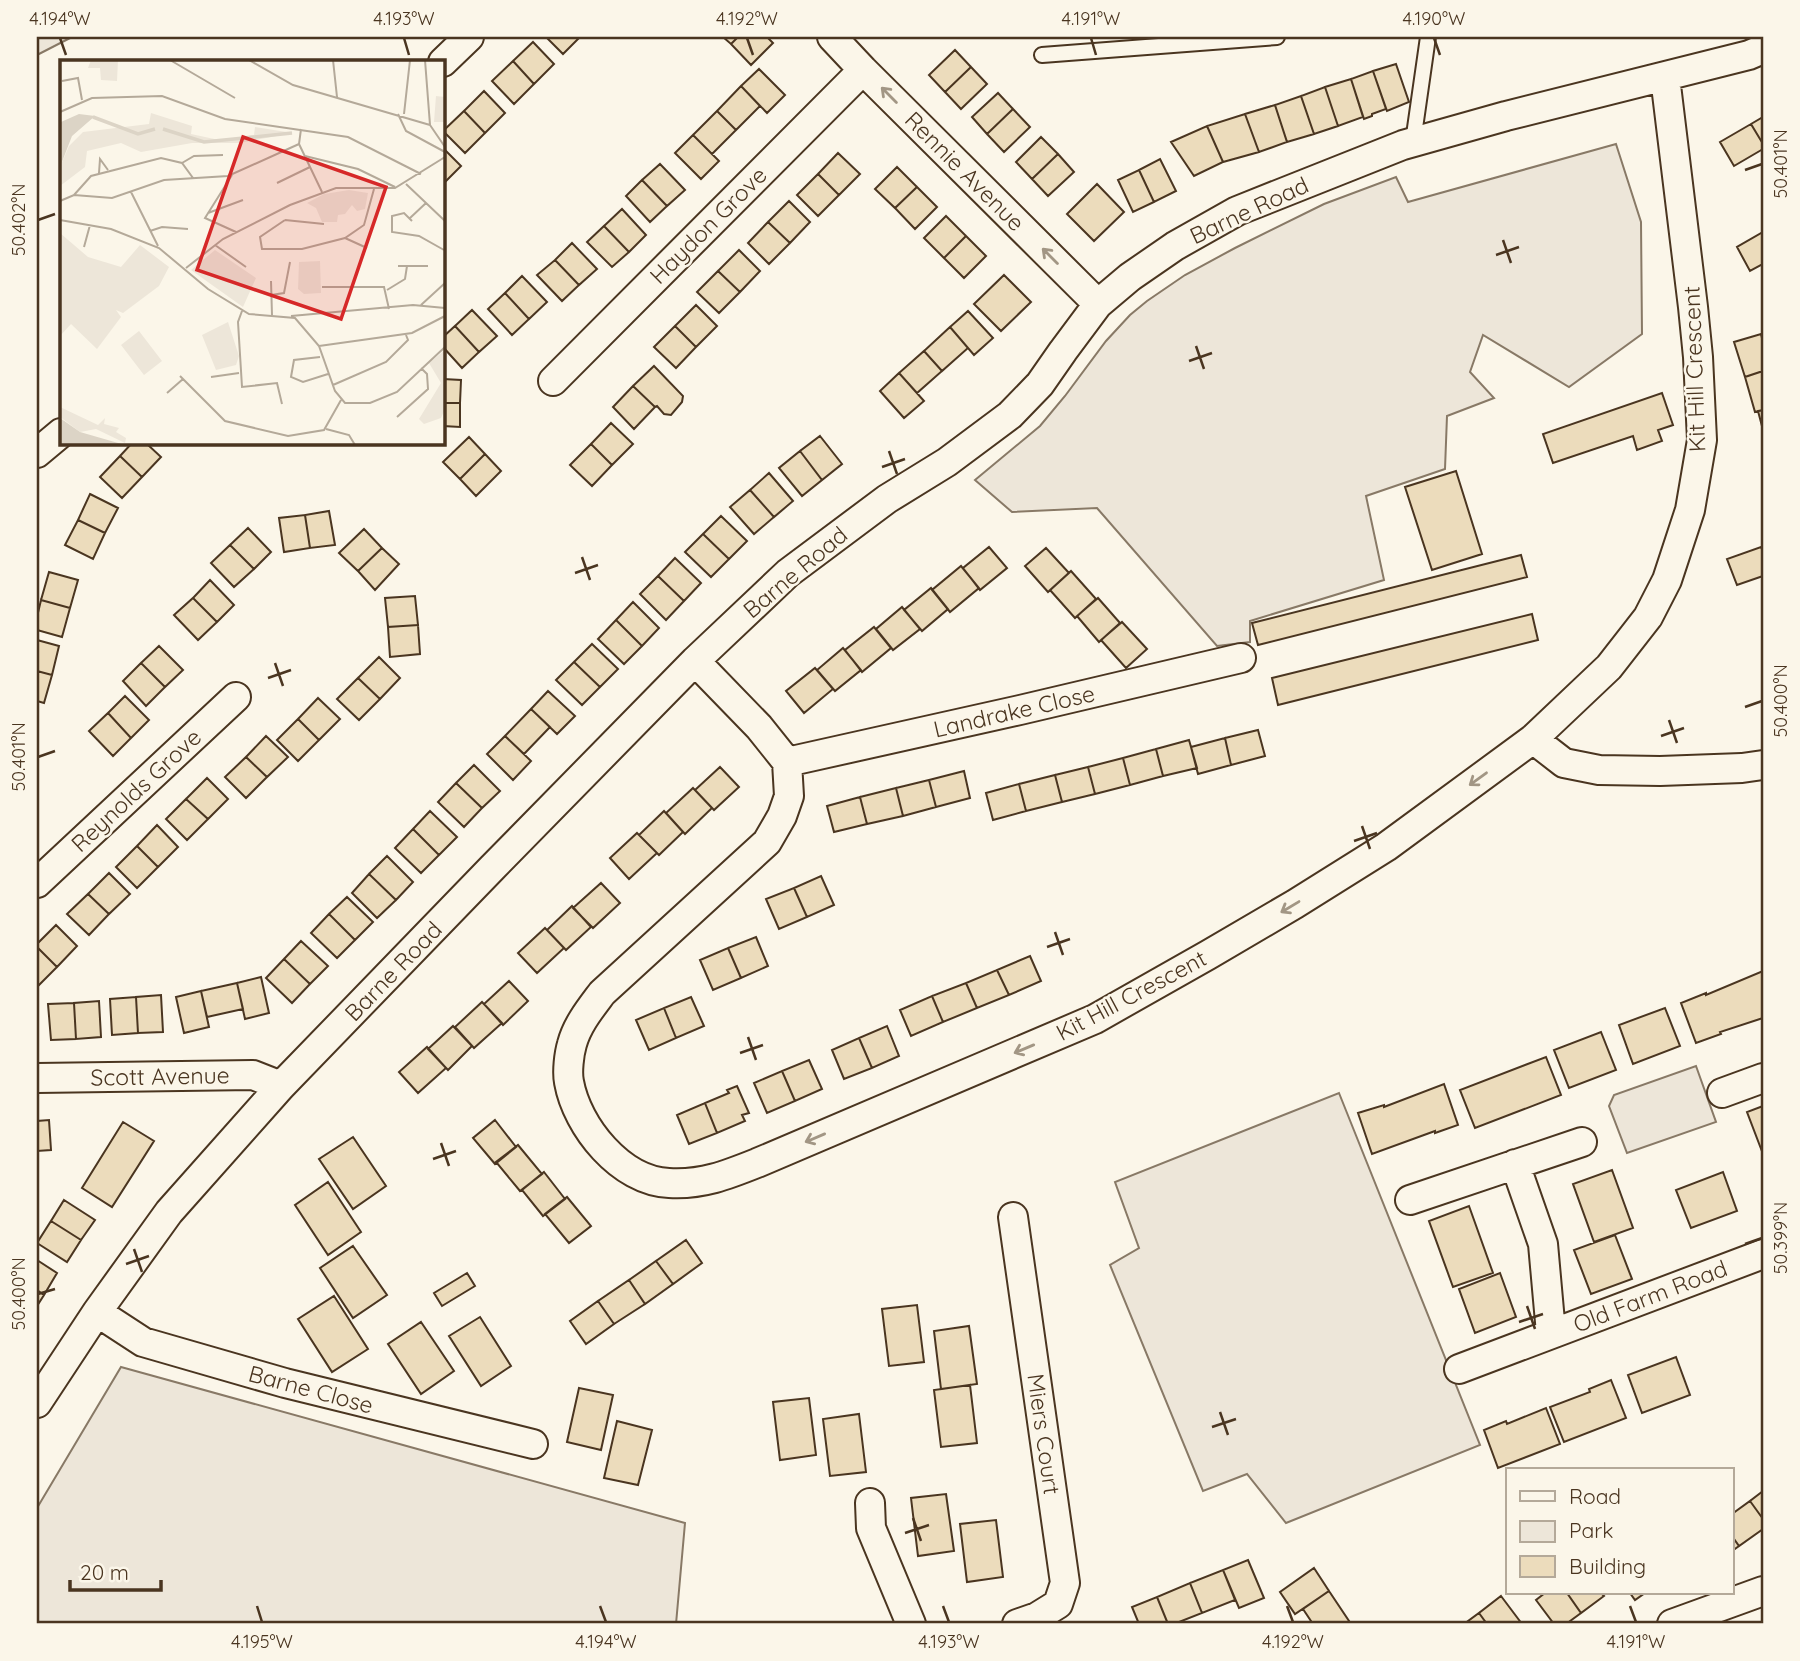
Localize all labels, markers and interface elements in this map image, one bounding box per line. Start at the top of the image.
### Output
text: 4.194°W [29,7,91,30]
text: 4.193°W [373,7,435,30]
text: 4.192°W [716,7,778,30]
text: 4.191°W [1062,7,1120,30]
text: 4.190°W [1403,7,1465,30]
inset map [60,60,444,444]
one-way arrow [880,87,897,104]
street label: Rennie Avenue [899,105,1031,237]
text: 50.401°N [1769,129,1792,199]
street label: Haydon Grove [643,160,773,290]
street label: Barne Road [1185,170,1313,250]
text: 50.402°N [7,184,30,256]
one-way arrow [1041,248,1058,265]
street label: Kit Hill Crescent [1677,285,1711,452]
street label: Barne Road [737,520,853,624]
text: 50.400°N [1769,664,1792,738]
street label: Landrake Close [930,678,1098,744]
text: 50.401°N [7,722,30,792]
street label: Reynolds Grove [65,722,207,858]
one-way arrow [1469,772,1487,787]
one-way arrow [1280,901,1300,915]
street label: Barne Road [338,915,448,1027]
street label: Kit Hill Crescent [1051,943,1211,1047]
one-way arrow [1014,1043,1036,1056]
street label: Scott Avenue [90,1060,230,1092]
one-way arrow [805,1133,827,1146]
text: 50.399°N [1769,1202,1792,1274]
street label: Old Farm Road [1569,1253,1731,1339]
text: 50.400°N [7,1257,30,1331]
street label: Barne Close [245,1358,377,1420]
street label: Miers Court [1021,1372,1067,1496]
legend [1506,1468,1734,1594]
text: Road [1569,1483,1621,1509]
text: Park [1569,1517,1613,1543]
scale bar [70,1549,161,1593]
text: Building [1569,1553,1646,1579]
text: 20 m [80,1559,129,1585]
text: 4.195°W [231,1630,293,1653]
text: 4.194°W [575,1630,637,1653]
text: 4.193°W [918,1630,980,1653]
text: 4.192°W [1262,1630,1324,1653]
text: 4.191°W [1607,1630,1665,1653]

